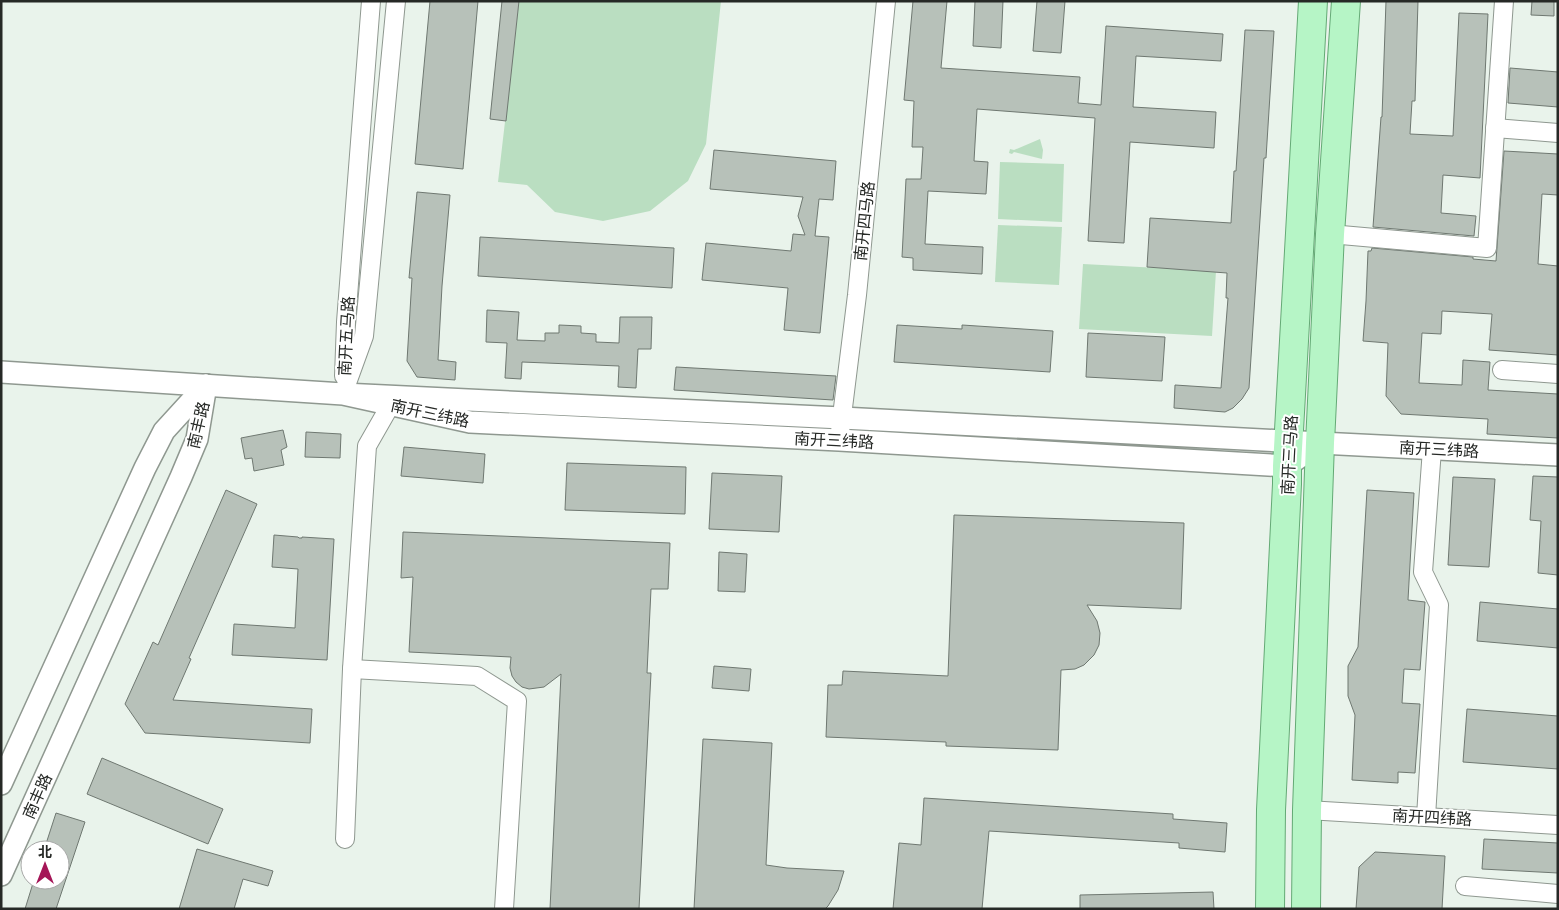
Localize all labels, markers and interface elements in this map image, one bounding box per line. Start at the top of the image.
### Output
street label: 南开四马路 [851,180,878,262]
street label: 南开五马路 [335,296,358,376]
street label: 南开三纬路 [389,396,471,431]
street label: 南丰路 [184,400,213,451]
street label: 南开三马路 [1278,415,1301,495]
street label: 南开三纬路 [794,429,874,452]
street label: 南开三纬路 [1399,438,1479,461]
street label: 南丰路 [19,770,56,822]
street label: 南开四纬路 [1392,806,1472,829]
north arrow [20,840,70,890]
text: 北 [38,844,52,860]

